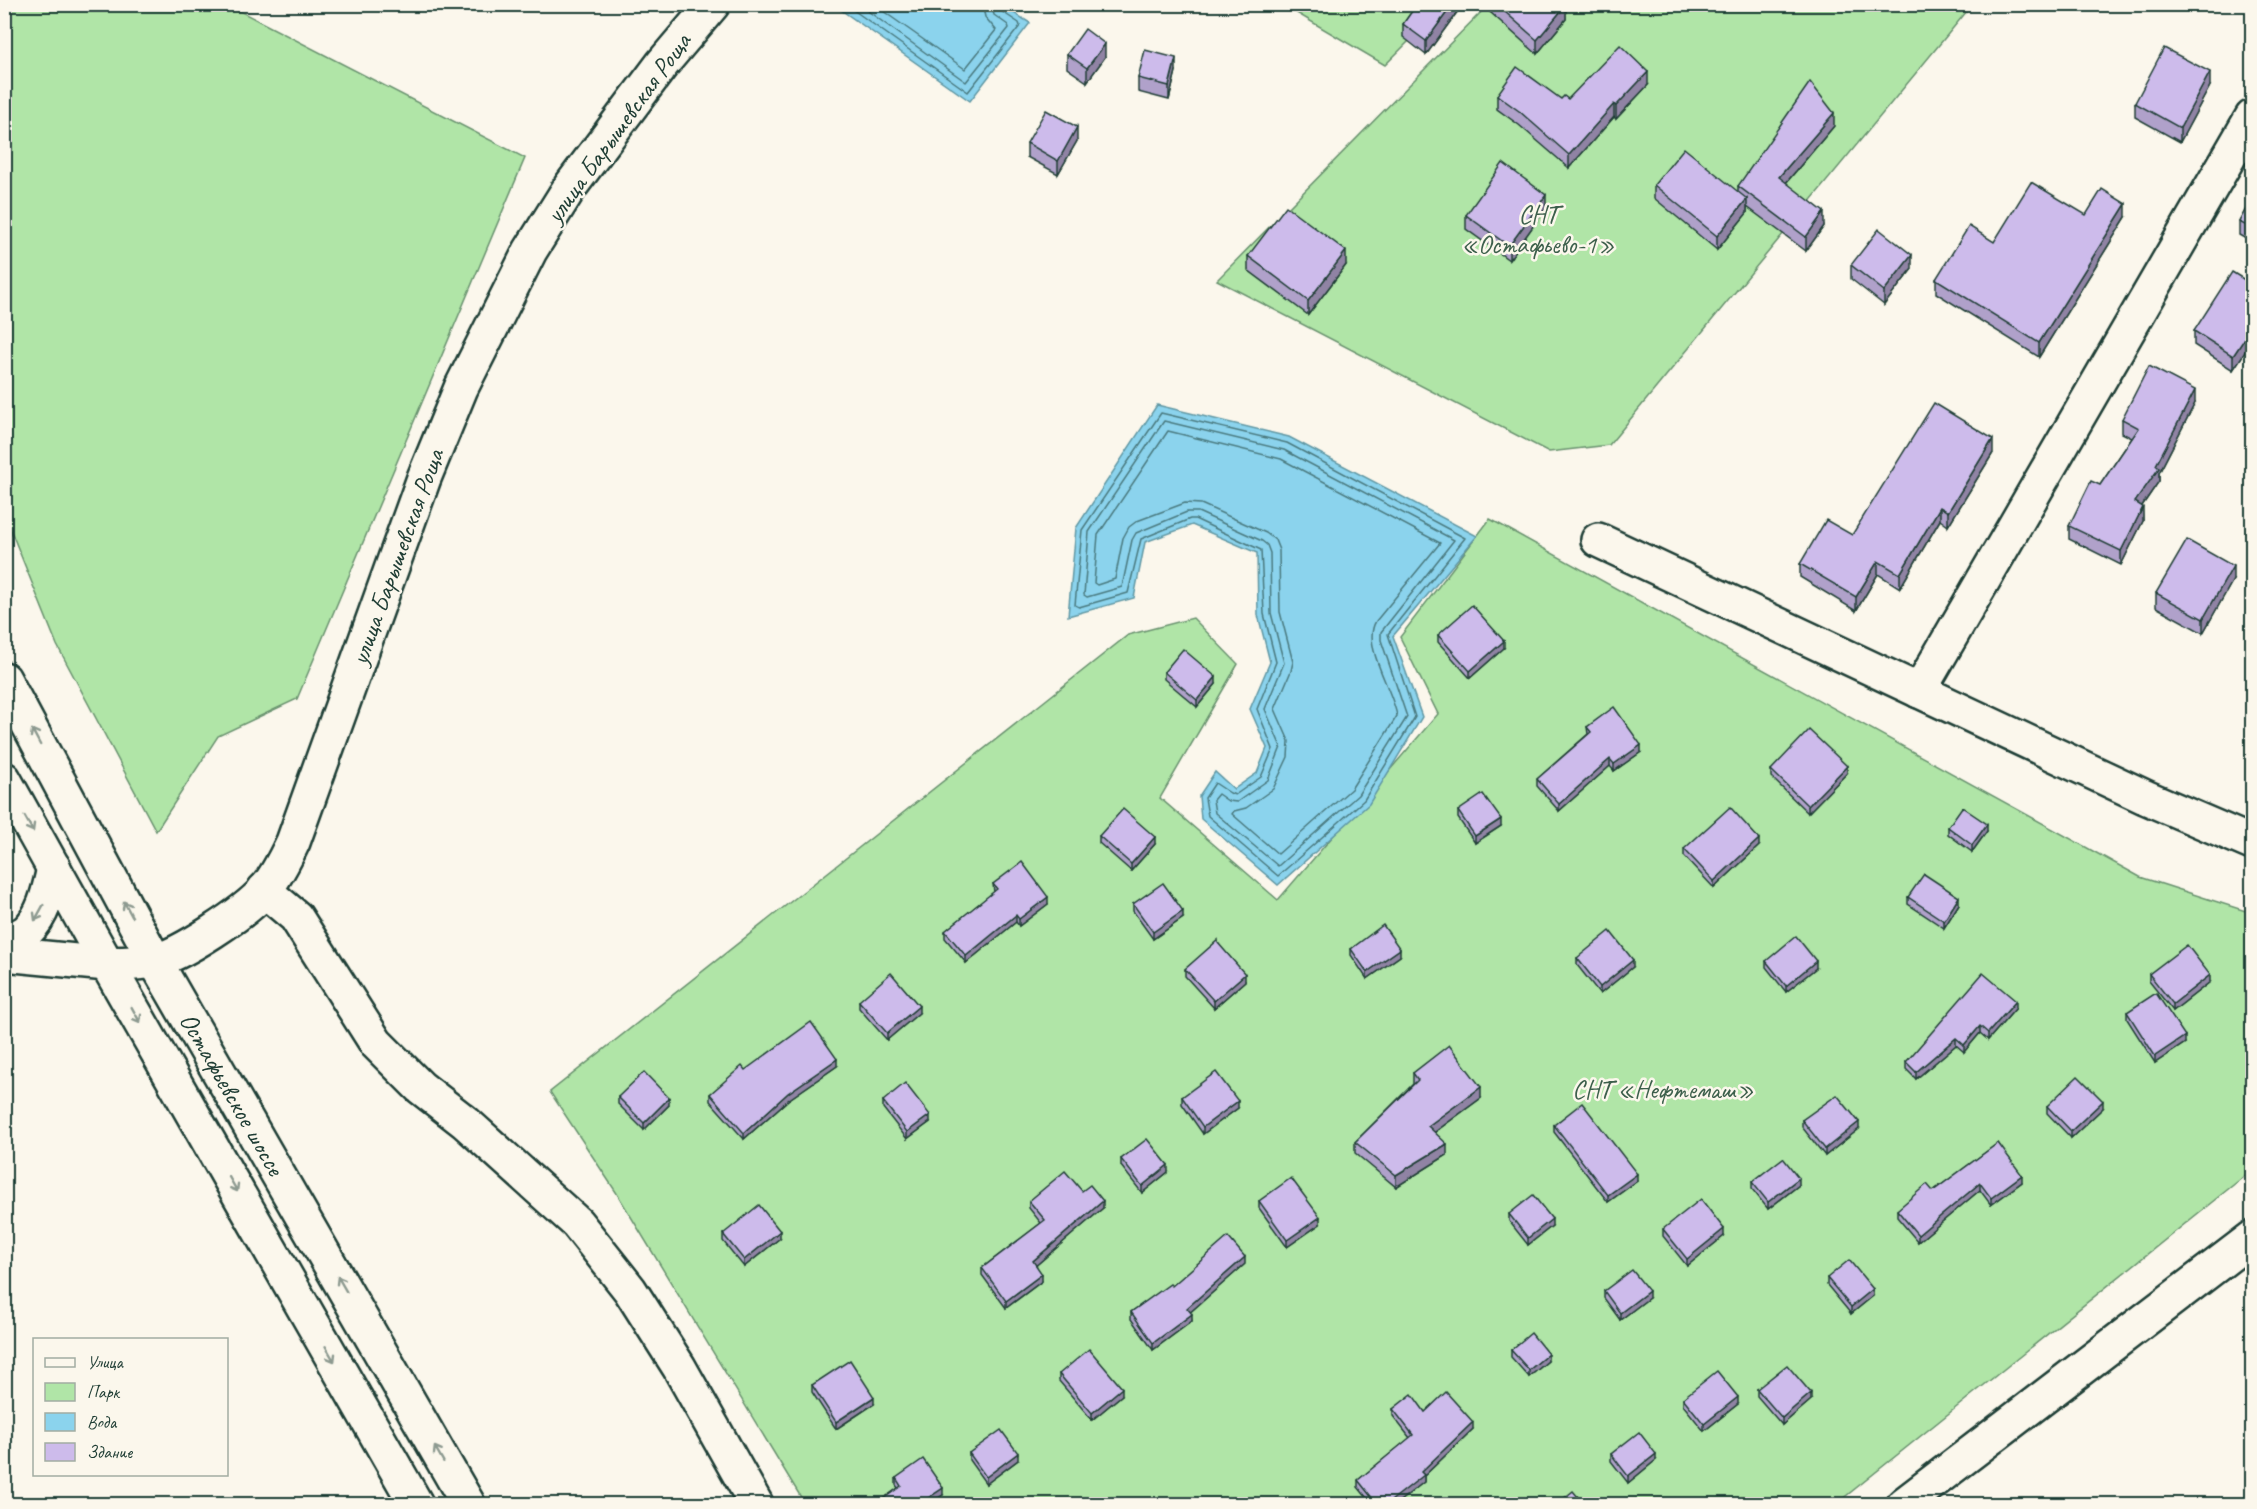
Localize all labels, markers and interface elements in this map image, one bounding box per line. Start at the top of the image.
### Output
street label: улица Барышевская Роща [537,25,699,231]
park label: СНТ «Остафьево-1» [1461,198,1615,261]
street label: улица Барышевская Роща [342,443,452,671]
one-way arrow [30,729,42,746]
one-way arrow [23,815,35,832]
one-way arrow [121,901,133,919]
one-way arrow [33,904,45,921]
one-way arrow [131,1006,143,1023]
street label: Остафьевское шоссе [172,1007,293,1183]
park label: СНТ «Нефтемаш» [1572,1073,1754,1106]
one-way arrow [227,1175,239,1192]
one-way arrow [335,1276,347,1293]
legend [33,1338,228,1476]
one-way arrow [324,1345,336,1362]
text: Улица [87,1351,124,1373]
text: Парк [87,1381,121,1403]
text: Вода [87,1411,118,1433]
text: Здание [87,1441,133,1463]
one-way arrow [433,1446,445,1463]

